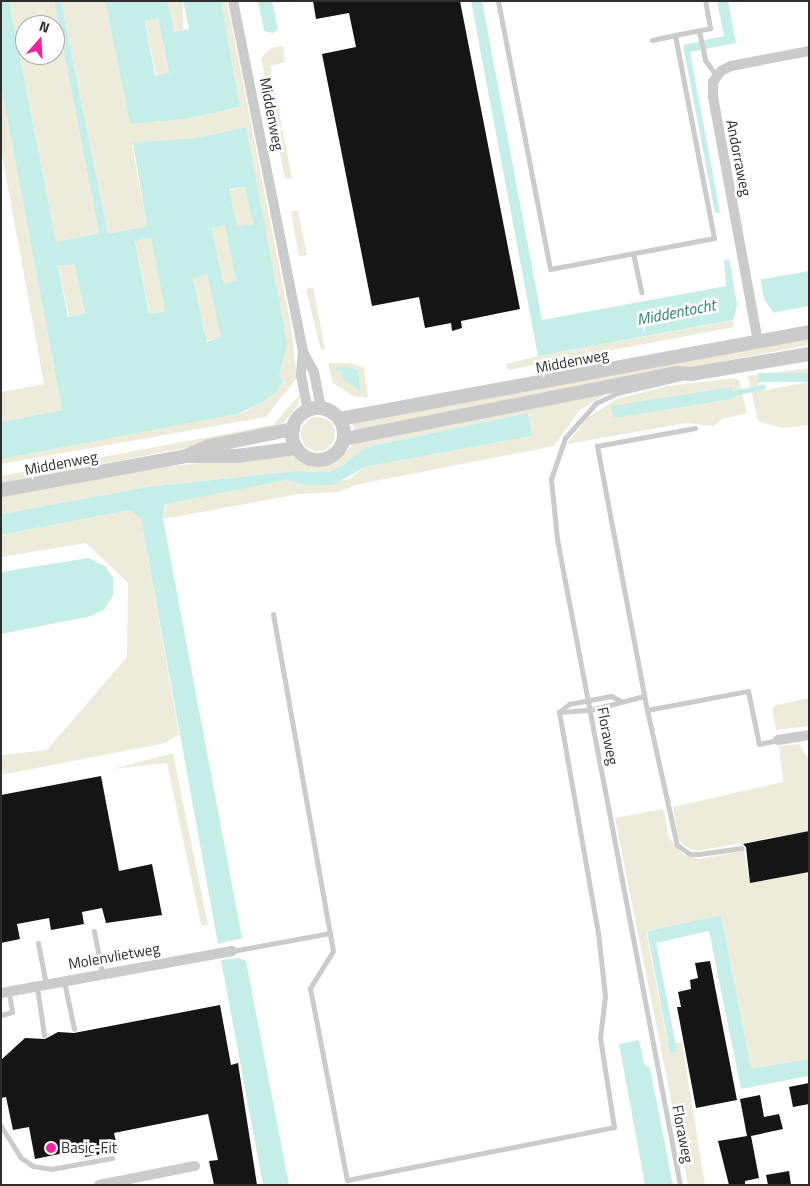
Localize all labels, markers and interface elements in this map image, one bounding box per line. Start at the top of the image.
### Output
north arrow [15,15,65,65]
text: N [37,15,53,38]
street label: Middenweg [256,76,288,152]
street label: Andorraweg [723,118,755,198]
water label: Middentocht [635,295,717,329]
street label: Middenweg [534,345,610,377]
street label: Middenweg [23,447,99,479]
street label: Floraweg [594,706,622,766]
street label: Molenvlietweg [67,939,161,973]
street label: Floraweg [669,1104,697,1164]
place label: Basic-Fit [61,1139,117,1157]
marker: Basic-Fit [45,1142,57,1154]

